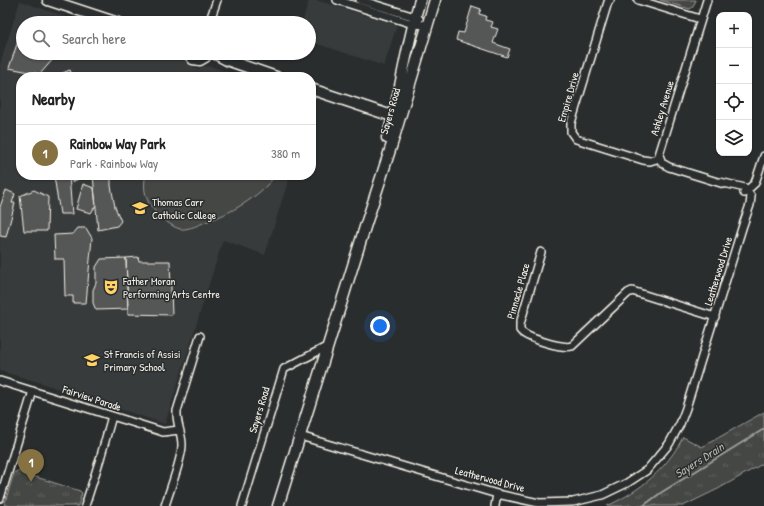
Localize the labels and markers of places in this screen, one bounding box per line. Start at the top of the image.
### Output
place label: Thomas Carr Catholic College [152,195,217,222]
school or university icon: Thomas Carr Catholic College [131,199,149,217]
place label: Father Moran Performing Arts Centre [122,274,220,301]
theatre icon: Father Moran Performing Arts Centre [102,278,120,296]
place label: St Francis of Assisi Primary School [104,347,180,374]
school or university icon: St Francis of Assisi Primary School [83,351,101,369]
pin: 1 [18,449,44,482]

